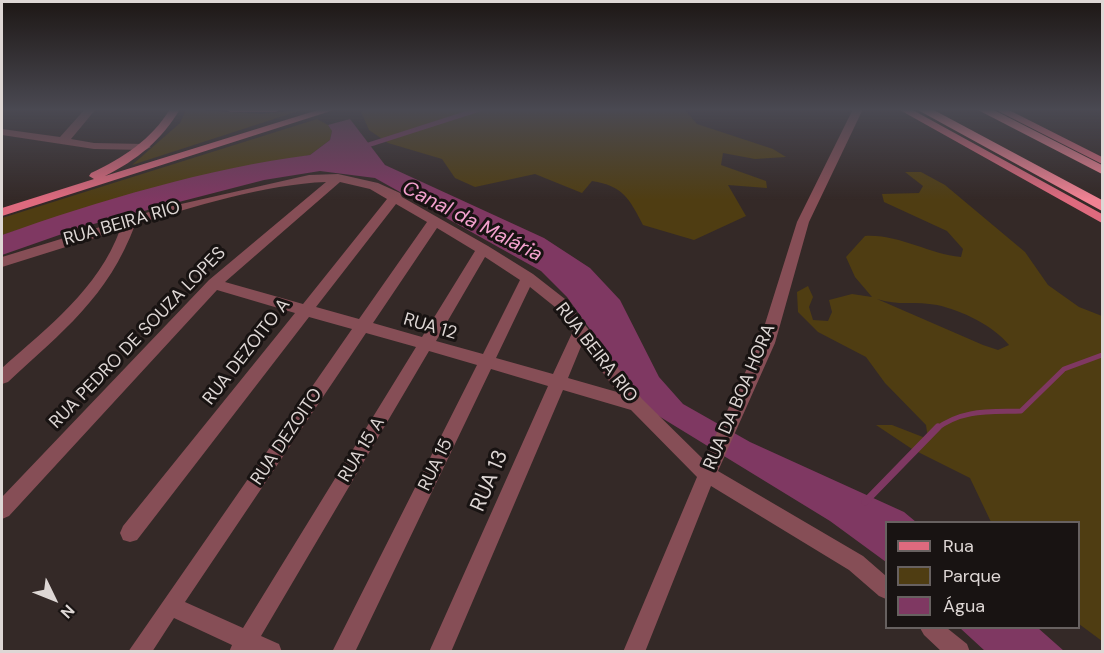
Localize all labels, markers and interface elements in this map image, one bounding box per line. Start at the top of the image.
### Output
water label: Canal da Malária [398,176,546,268]
street label: RUA BEIRA RIO [61,197,183,251]
street label: RUA PEDRO DE SOUZA LOPES [45,243,231,433]
street label: RUA DEZOITO A [199,295,295,409]
street label: RUA BEIRA RIO [550,299,642,407]
street label: RUA 12 [401,309,459,345]
street label: RUA DA BOA HORA [700,321,780,473]
street label: RUA DEZOITO [247,384,327,490]
street label: RUA 15 A [334,414,390,486]
street label: RUA 15 [414,435,458,495]
street label: RUA 13 [466,447,514,515]
legend [885,521,1080,629]
text: Rua [943,534,974,558]
text: Parque [943,564,1001,588]
north arrow [24,569,84,629]
text: Água [943,594,985,618]
text: N [56,600,79,623]

